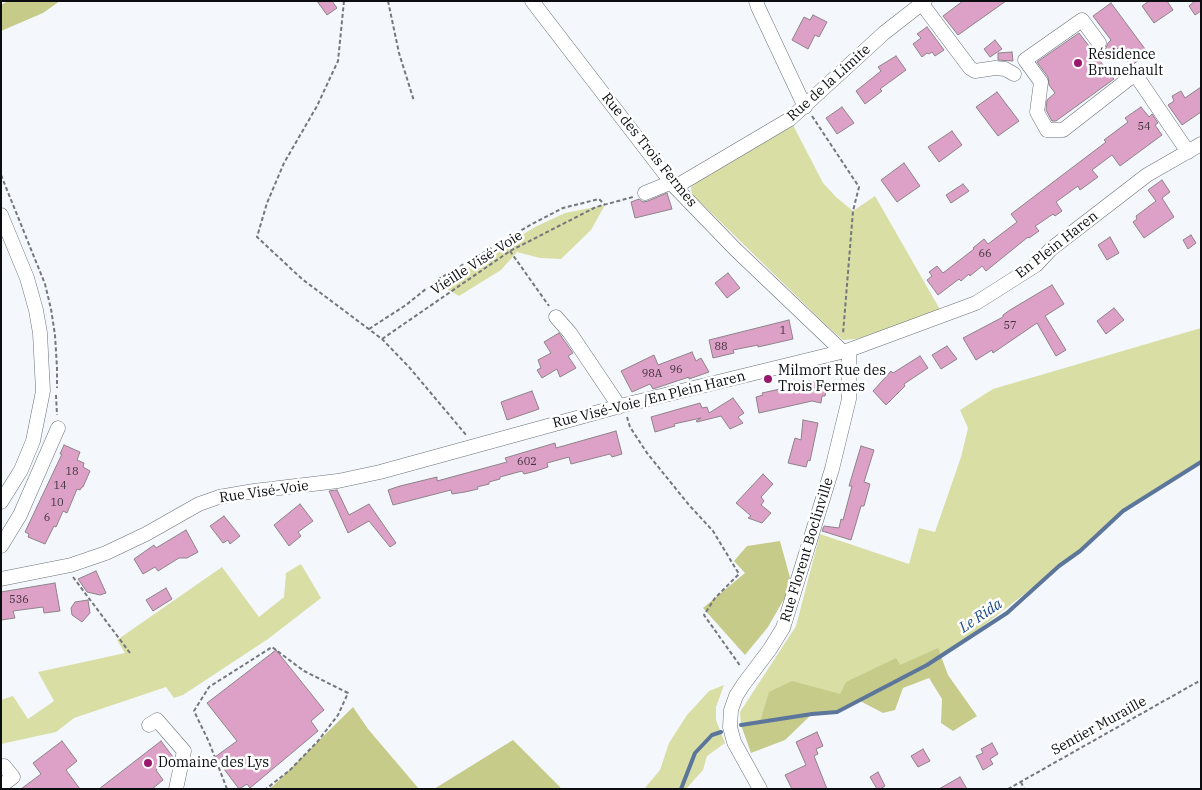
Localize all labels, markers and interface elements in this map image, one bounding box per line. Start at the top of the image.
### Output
street label: Rue de la Limite [784,41,874,125]
place label: Résidence Brunehault [1088,47,1163,80]
marker: Résidence Brunehault [1072,57,1084,69]
street label: Rue des Trois Fermes [598,90,700,210]
house number: 54 [1137,120,1151,134]
street label: En Plein Haren [1013,208,1101,282]
street label: Vieille Visé-Voie [428,227,526,299]
house number: 66 [978,247,992,261]
house number: 57 [1003,319,1017,333]
house number: 1 [780,324,786,338]
house number: 88 [714,340,728,354]
house number: 96 [669,363,683,377]
place label: Milmort Rue des Trois Fermes [778,363,886,396]
house number: 98A [642,367,662,381]
street label: Rue Visé-Voie /En Plein Haren [551,368,747,432]
marker: Milmort Rue des Trois Fermes [762,373,774,385]
house number: 602 [517,455,537,469]
house number: 18 [65,465,79,479]
street label: Rue Florent Boclinville [777,476,837,624]
street label: Rue Visé-Voie [218,477,310,507]
house number: 14 [53,479,67,493]
house number: 10 [50,496,64,510]
house number: 6 [44,511,50,525]
house number: 536 [9,593,29,607]
water label: Le Rida [956,595,1006,637]
street label: Sentier Muraille [1049,693,1149,759]
place label: Domaine des Lys [158,755,269,771]
marker: Domaine des Lys [142,757,154,769]

